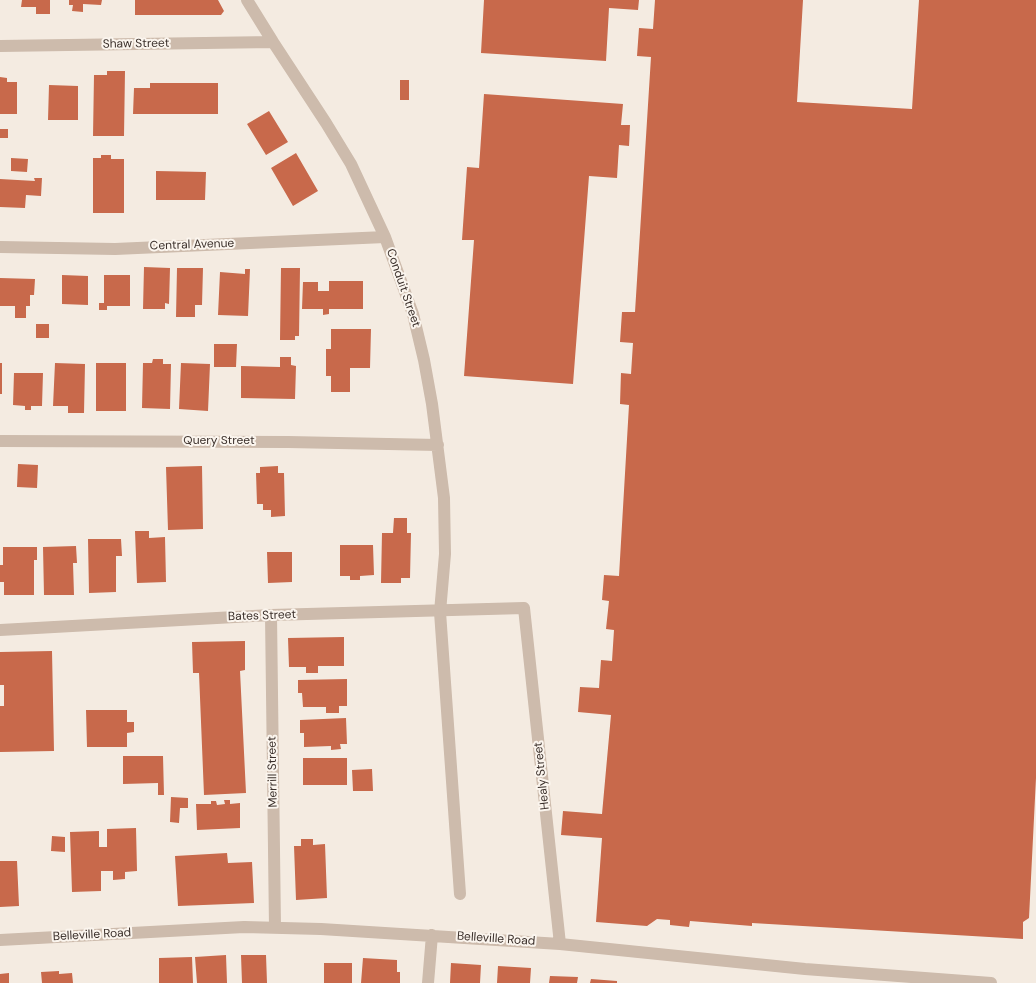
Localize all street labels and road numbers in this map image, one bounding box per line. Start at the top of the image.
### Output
street label: Shaw Street [103,36,169,52]
street label: Central Avenue [149,236,235,254]
street label: Conduit Street [383,247,423,329]
street label: Query Street [183,434,255,448]
street label: Bates Street [228,608,296,624]
street label: Merrill Street [265,736,281,808]
street label: Healy Street [531,741,553,811]
street label: Belleville Road [52,926,132,944]
street label: Belleville Road [456,929,536,949]

